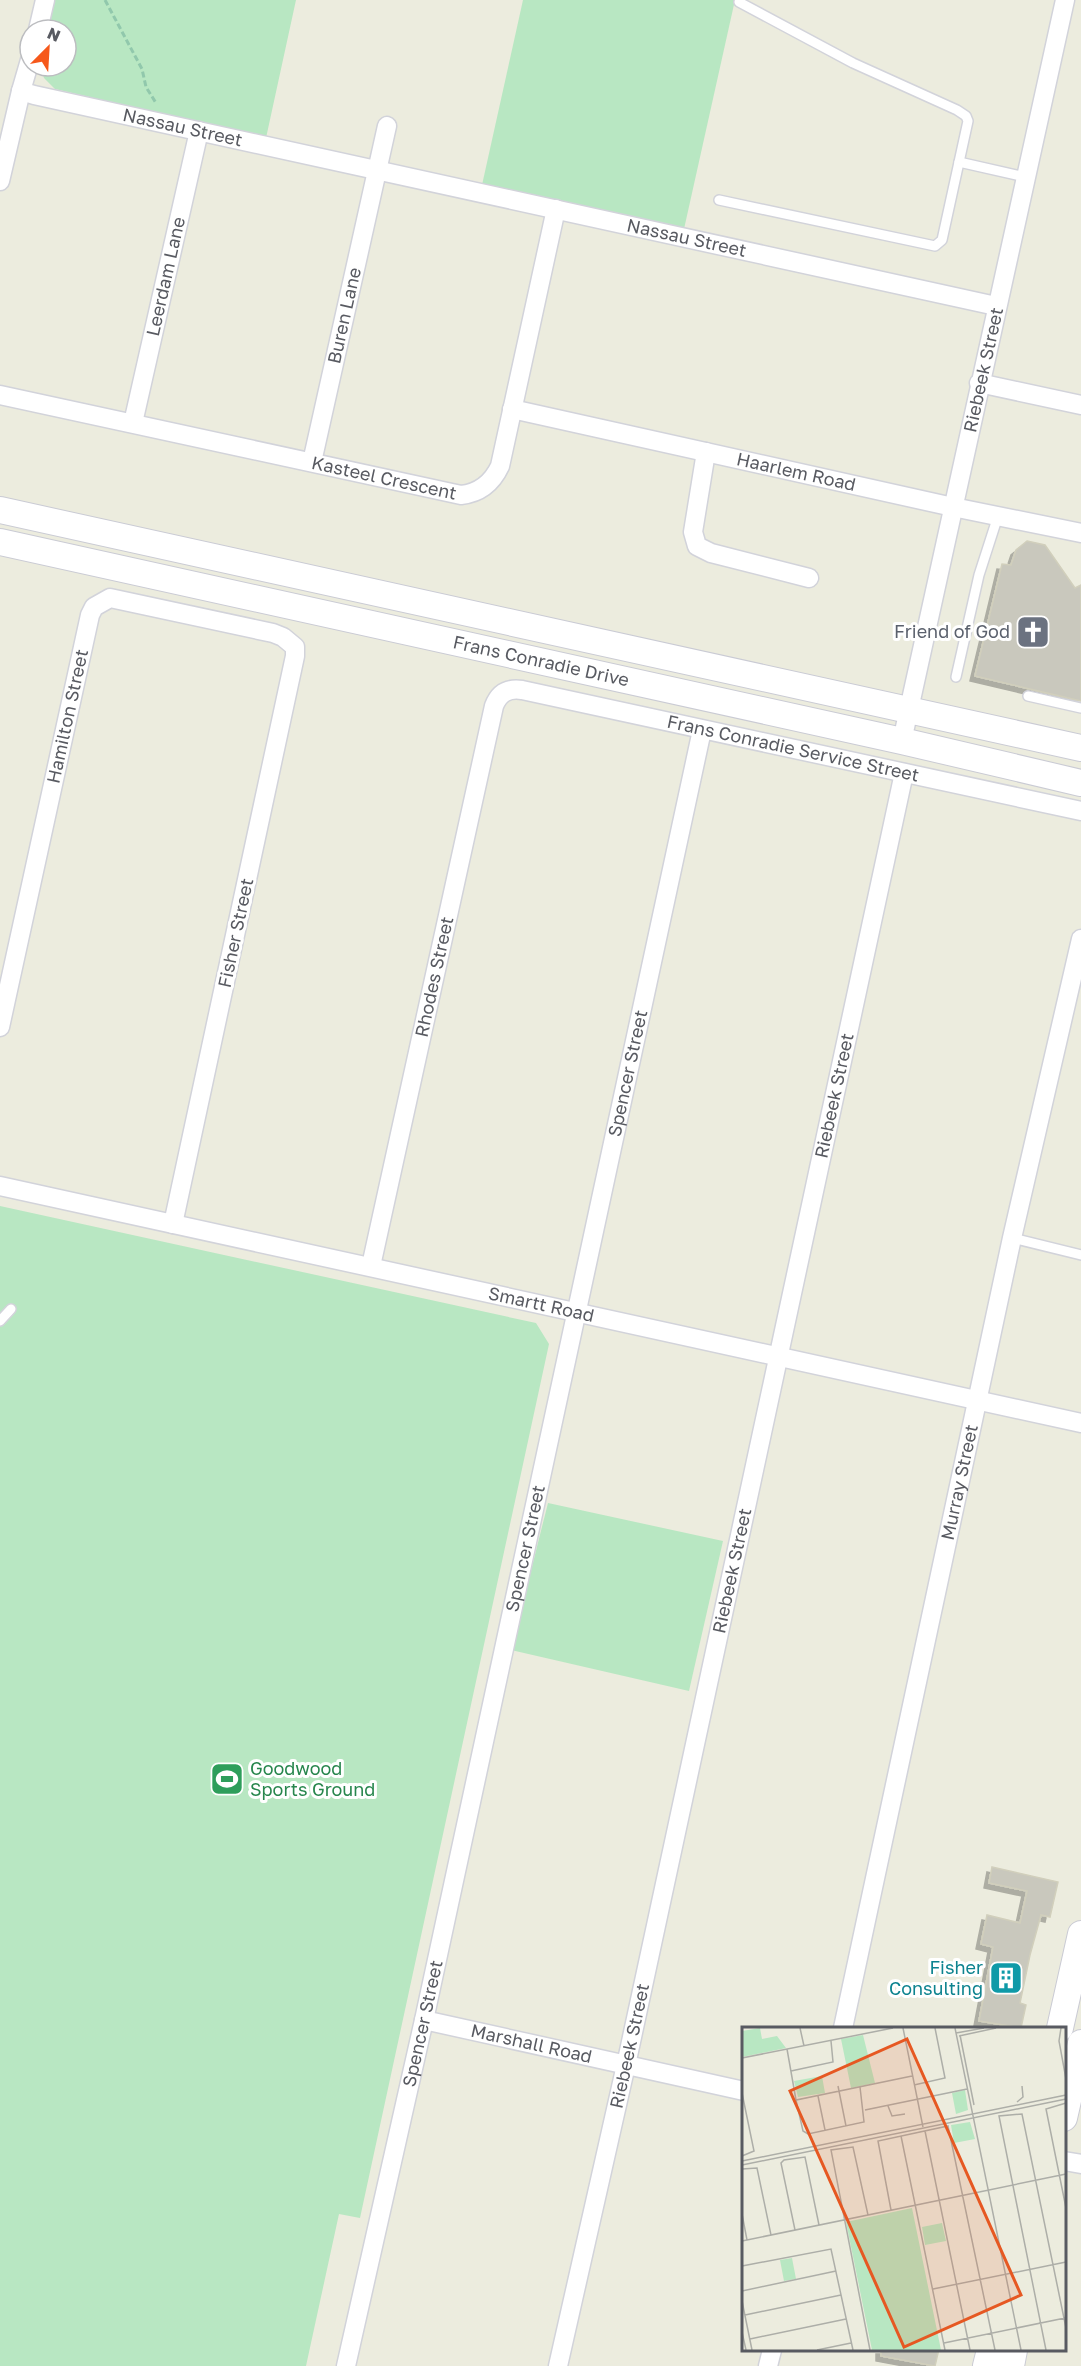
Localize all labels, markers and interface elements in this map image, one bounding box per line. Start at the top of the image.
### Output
north arrow [18,18,78,78]
text: N [44,23,64,46]
street label: Nassau Street [121,103,245,150]
street label: Nassau Street [625,213,749,261]
street label: Leerdam Lane [141,215,189,338]
street label: Buren Lane [322,265,365,366]
street label: Riebeek Street [958,305,1007,434]
street label: Haarlem Road [735,447,858,495]
street label: Kasteel Crescent [310,451,459,504]
church icon: Friend of God [1015,614,1051,650]
place label: Friend of God [894,620,1010,642]
street label: Frans Conradie Drive [451,630,631,690]
street label: Hamilton Street [42,647,92,785]
street label: Frans Conradie Service Street [665,710,921,786]
street label: Fisher Street [213,876,257,990]
street label: Rhodes Street [410,914,457,1039]
street label: Spencer Street [603,1008,651,1139]
street label: Riebeek Street [809,1031,858,1160]
street label: Smartt Road [486,1281,596,1326]
street label: Murray Street [936,1422,982,1542]
street label: Spencer Street [500,1483,549,1614]
street label: Riebeek Street [707,1506,756,1635]
place label: Goodwood Sports Ground [250,1757,375,1800]
sports icon: Goodwood Sports Ground [209,1761,245,1797]
place label: Fisher Consulting [889,1956,983,1999]
street label: Spencer Street [397,1958,447,2089]
building icon: Fisher Consulting [988,1960,1024,1996]
street label: Riebeek Street [605,1981,653,2110]
street label: Marshall Road [469,2019,594,2067]
inset map [742,2027,1066,2351]

